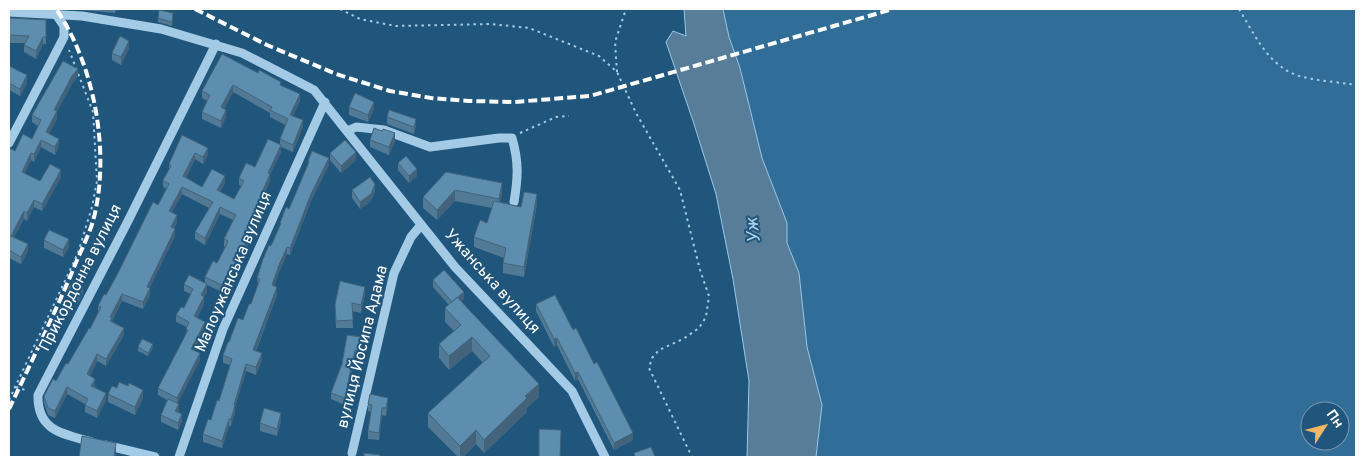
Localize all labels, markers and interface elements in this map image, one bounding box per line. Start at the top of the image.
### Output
street label: Малоужанська вулиця [191,189,277,355]
street label: Прикордонна вулиця [35,201,127,355]
water label: Уж [741,215,767,244]
street label: Ужанська вулиця [440,225,544,339]
street label: вулиця Йосипа Адама [331,263,393,431]
north arrow [1300,401,1350,451]
text: Пн [1322,407,1347,432]

